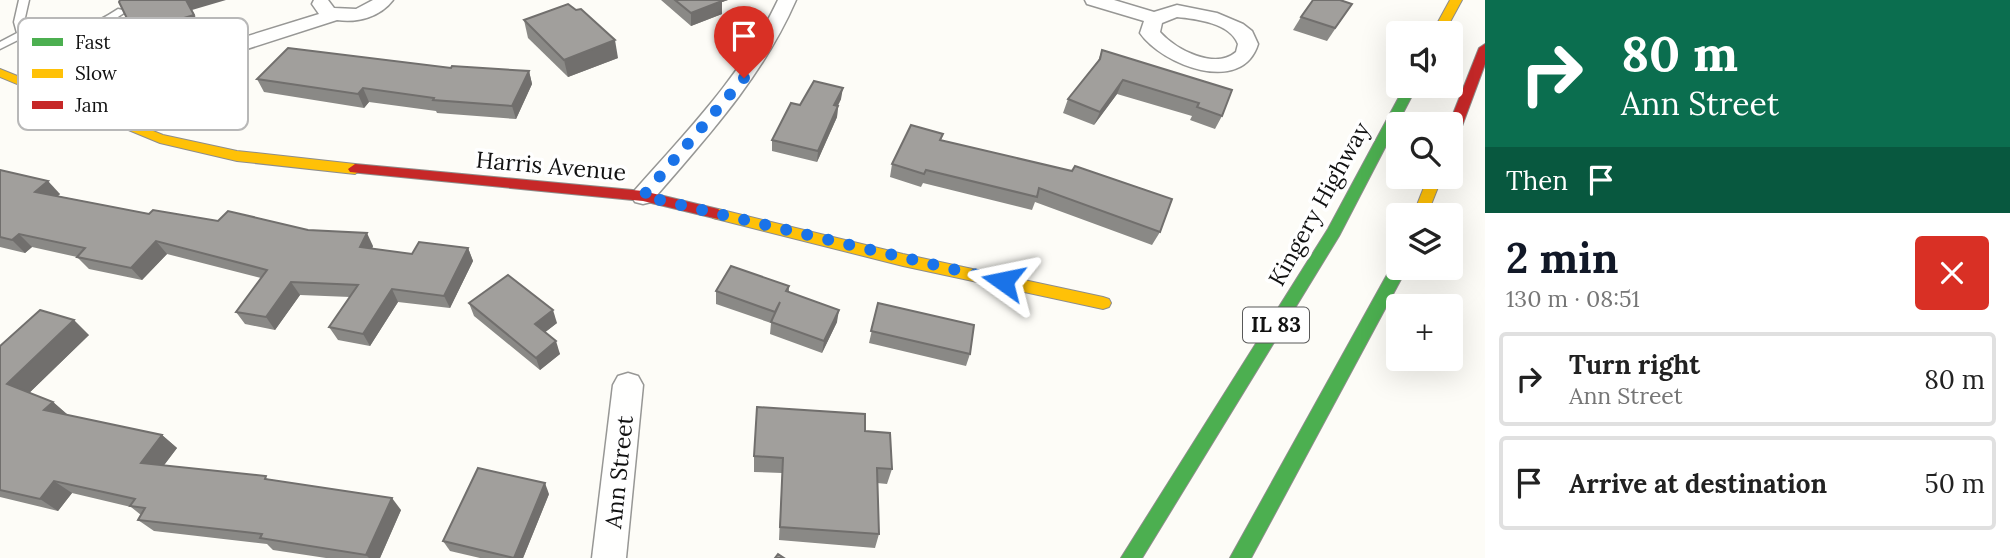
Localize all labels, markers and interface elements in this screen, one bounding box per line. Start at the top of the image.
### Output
pin [714,6,774,78]
icon: arrive [725,17,763,55]
legend [18,18,248,130]
map controls [1386,21,1463,371]
button: sound [1386,21,1463,98]
text: 80 m [1621,22,1738,84]
icon: right [1506,28,1597,119]
text: Fast [75,30,111,54]
text: Slow [75,61,118,85]
text: Ann Street [1621,83,1779,124]
text: Jam [74,93,109,117]
button: search [1386,112,1463,189]
street label: Kingery Highway [1262,116,1376,291]
street label: Harris Avenue [475,144,627,187]
icon: arrive [1582,161,1620,199]
text: Then [1506,164,1568,197]
button: layers [1386,203,1463,280]
text: 2 min [1506,231,1619,285]
button: close [1915,236,1989,310]
position arrow [966,244,1040,318]
text: 130 m · 08:51 [1506,284,1640,313]
button: + [1386,294,1463,371]
road number: IL 83 [1243,308,1309,342]
text: Turn right [1569,348,1700,381]
icon: right [1510,360,1548,398]
text: 80 m [1924,363,1985,396]
text: Ann Street [1569,381,1683,410]
street label: Ann Street [598,414,639,531]
icon: arrive [1510,464,1548,502]
text: Arrive at destination [1569,467,1827,500]
text: 50 m [1925,467,1985,500]

